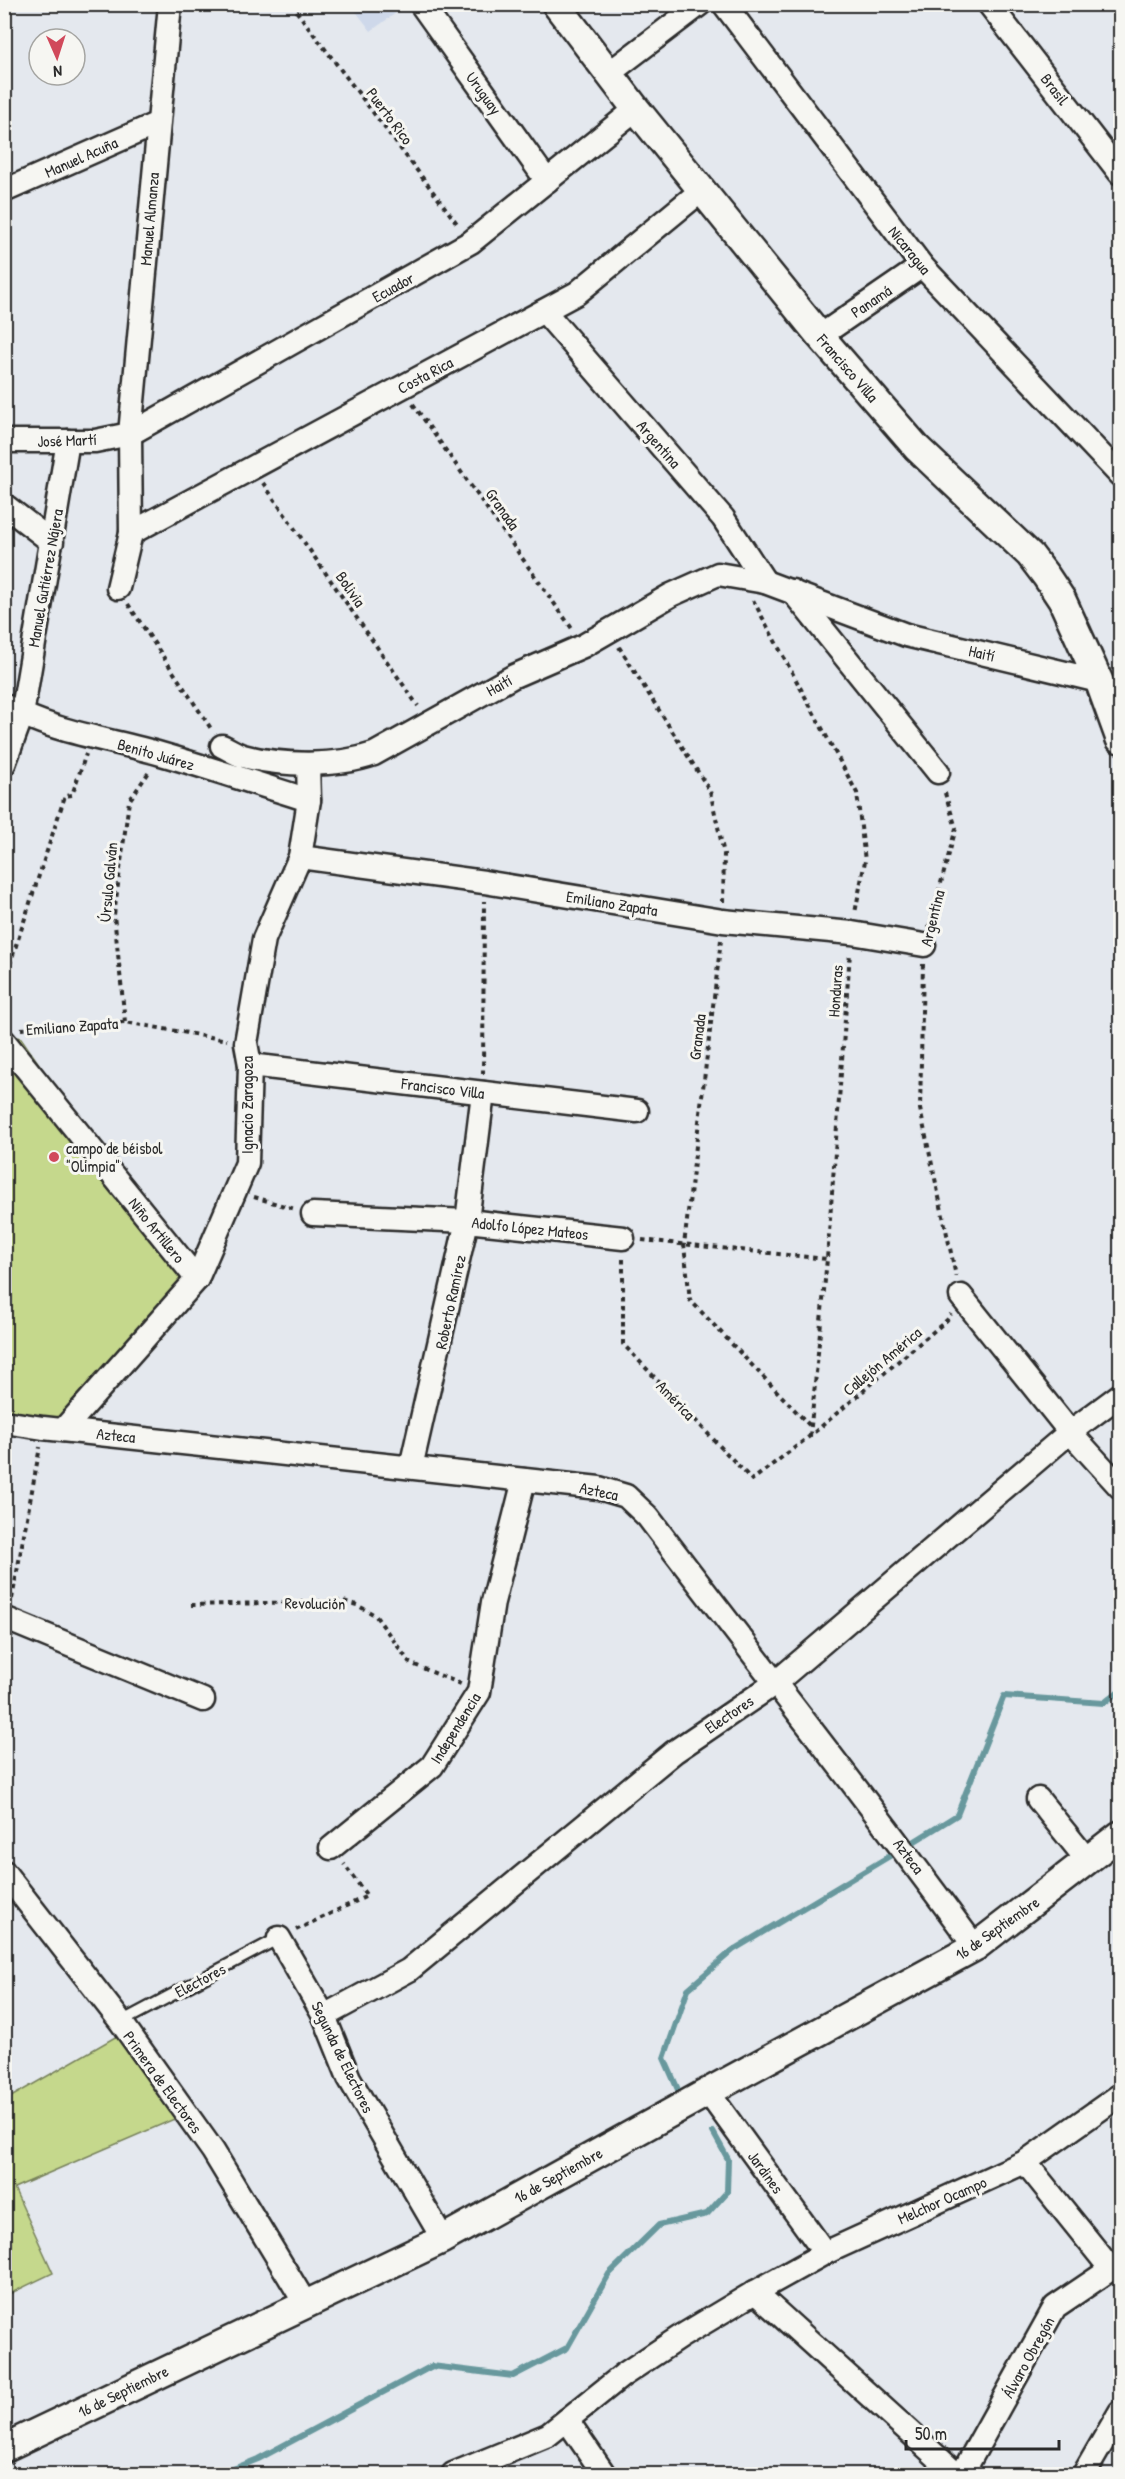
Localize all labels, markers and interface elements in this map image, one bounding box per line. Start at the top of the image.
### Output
north arrow [27,27,87,87]
text: N [52,61,63,83]
street label: Uruguay [461,67,507,119]
street label: Brasil [1036,69,1075,110]
street label: Puerto Rico [361,83,419,149]
street label: Manuel Acuña [41,131,121,183]
street label: Manuel Almanza [134,172,164,266]
street label: Nicaragua [884,221,936,279]
street label: Ecuador [368,267,418,307]
street label: Panamá [846,279,896,323]
street label: Francisco Villa [812,328,884,407]
street label: Costa Rica [393,351,457,399]
street label: Argentina [632,415,686,473]
street label: José Martí [37,428,97,452]
street label: Granada [481,484,525,534]
street label: Manuel Gutiérrez Nájera [22,507,68,649]
street label: Bolivia [331,567,371,611]
street label: Haití [967,639,997,667]
street label: Haití [482,669,516,701]
street label: Benito Juárez [115,733,197,775]
street label: Úrsulo Galván [94,841,122,923]
street label: Emiliano Zapata [565,885,659,921]
street label: Argentina [914,888,950,948]
street label: Honduras [822,964,848,1018]
street label: Emiliano Zapata [25,1012,119,1040]
street label: Granada [683,1013,711,1061]
street label: Ignacio Zaragoza [236,1056,258,1154]
street label: Francisco Villa [399,1072,486,1104]
place label: campo de béisbol "Olimpia" [66,1137,163,1177]
marker: campo de béisbol "Olimpia" [47,1150,61,1164]
street label: Niño Artillero [124,1193,191,1268]
street label: Adolfo López Mateos [471,1211,589,1245]
street label: Roberto Ramírez [429,1253,471,1351]
street label: Callejón América [838,1321,926,1401]
street label: América [652,1375,700,1425]
street label: Azteca [95,1422,137,1448]
street label: Azteca [578,1476,620,1506]
street label: Revolución [285,1591,345,1615]
street label: Independencia [424,1688,486,1768]
street label: Electores [700,1690,758,1738]
street label: Azteca [888,1834,930,1878]
street label: 16 de Septiembre [950,1890,1044,1965]
street label: Electores [171,1957,229,2003]
street label: Segunda de Electores [306,1998,380,2116]
street label: Primera de Electores [118,2026,208,2138]
street label: 16 de Septiembre [510,2141,607,2208]
street label: Jardines [743,2146,789,2198]
street label: Melchor Ocampo [894,2170,990,2229]
street label: Álvaro Obregón [997,2312,1059,2402]
street label: 16 de Septiembre [74,2359,173,2422]
scale bar [906,2413,1059,2451]
text: 50 m [915,2421,947,2446]

